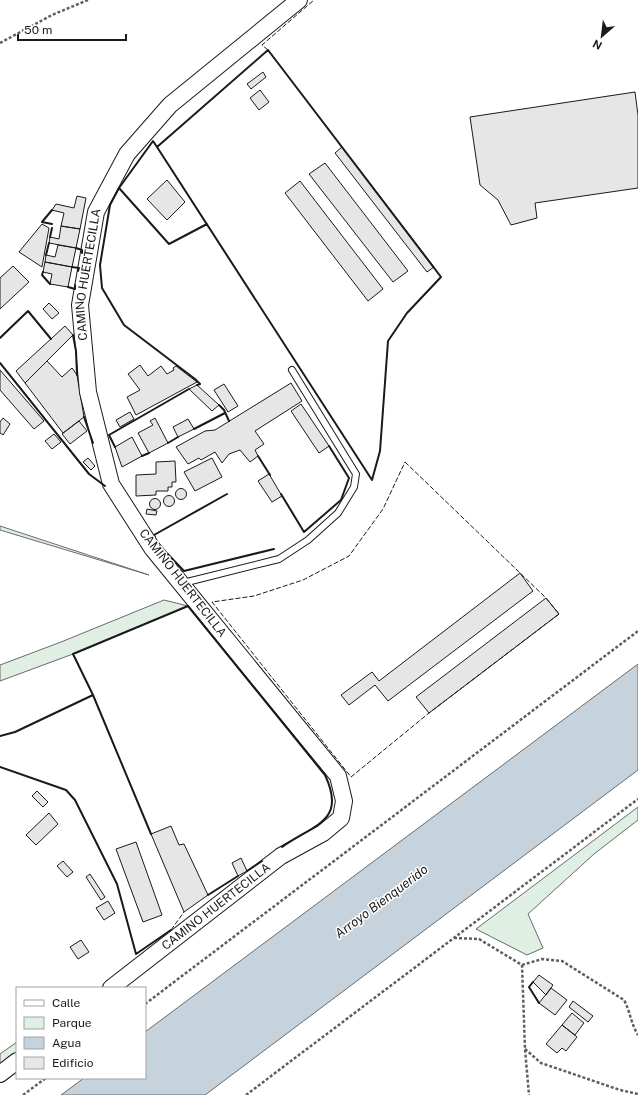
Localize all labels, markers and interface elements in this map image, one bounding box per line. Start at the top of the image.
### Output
scale bar [18,16,126,42]
north arrow [582,16,622,56]
text: 50 m [24,23,52,37]
text: N [591,38,604,52]
street label: CAMINO HUERTECILLA [73,207,104,341]
street label: CAMINO HUERTECILLA [136,526,230,640]
street label: CAMINO HUERTECILLA [159,860,273,953]
water label: Arroyo Bienquerido [332,862,431,941]
legend [16,987,146,1079]
text: Calle [52,996,81,1010]
text: Parque [52,1016,92,1030]
text: Agua [52,1036,81,1050]
text: Edificio [52,1056,94,1070]

